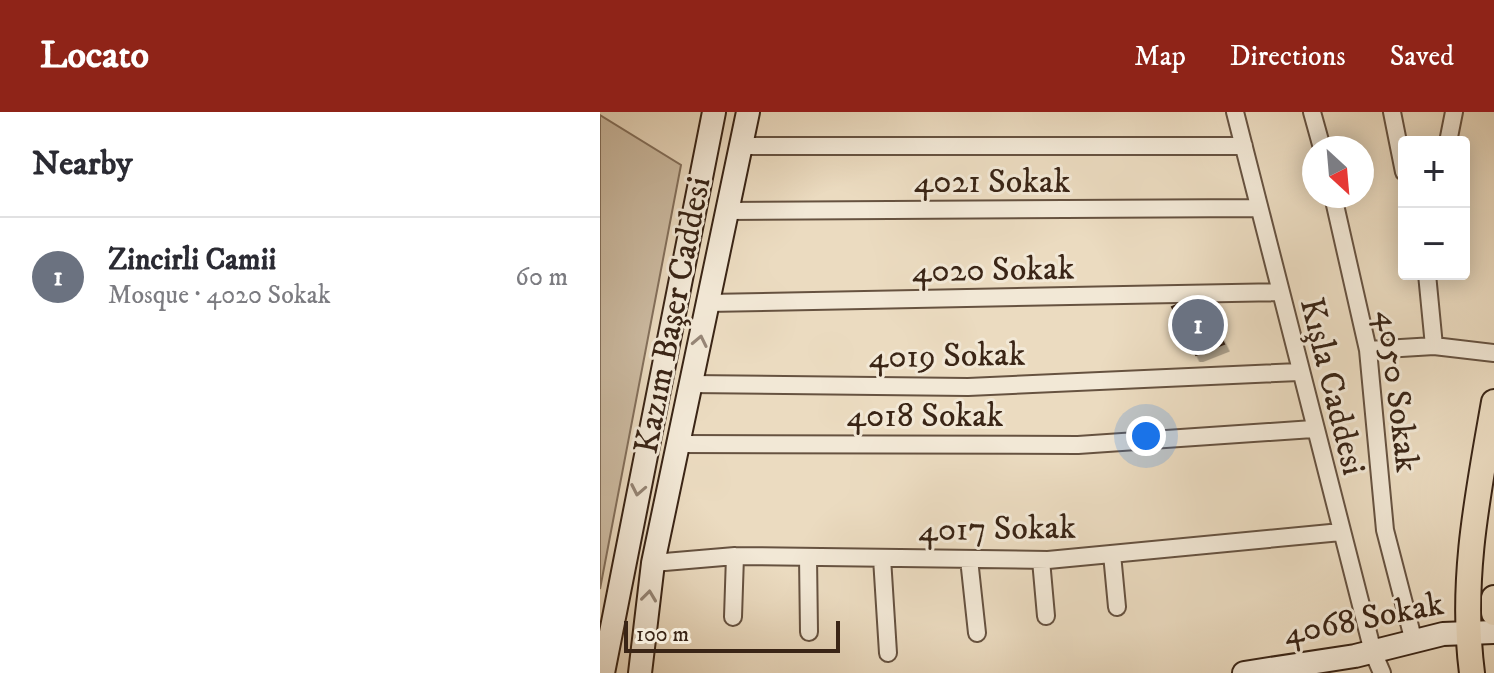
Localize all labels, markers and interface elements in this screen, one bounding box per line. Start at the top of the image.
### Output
text: Locato [40,32,149,80]
text: Map [1134,39,1186,74]
text: Directions [1230,39,1346,74]
text: Saved [1390,39,1454,74]
north arrow [1302,136,1374,208]
map controls [1398,136,1470,280]
button: + [1398,136,1470,208]
text: Nearby [32,143,133,185]
street label: 4021 Sokak [914,161,1071,203]
street label: Kazım Başer Caddesi [626,173,720,457]
button: − [1398,208,1470,280]
text: Zincirli Camii [108,242,276,279]
street label: 4020 Sokak [911,248,1075,292]
text: 1 [53,261,63,294]
text: 60 m [515,261,568,294]
text: Mosque · 4020 Sokak [108,279,331,312]
street label: Kışla Caddesi [1290,294,1374,479]
pin: 1 [1172,295,1224,355]
street label: 4050 Sokak [1366,308,1428,475]
one-way arrow [690,334,707,347]
street label: 4019 Sokak [868,334,1026,378]
street label: 4018 Sokak [847,395,1004,437]
your location [1126,416,1166,456]
one-way arrow [630,483,647,497]
street label: 4017 Sokak [918,507,1076,551]
street label: 4068 Sokak [1280,583,1447,655]
one-way arrow [640,589,657,602]
scale bar [624,617,840,653]
text: 100 m [636,621,689,648]

